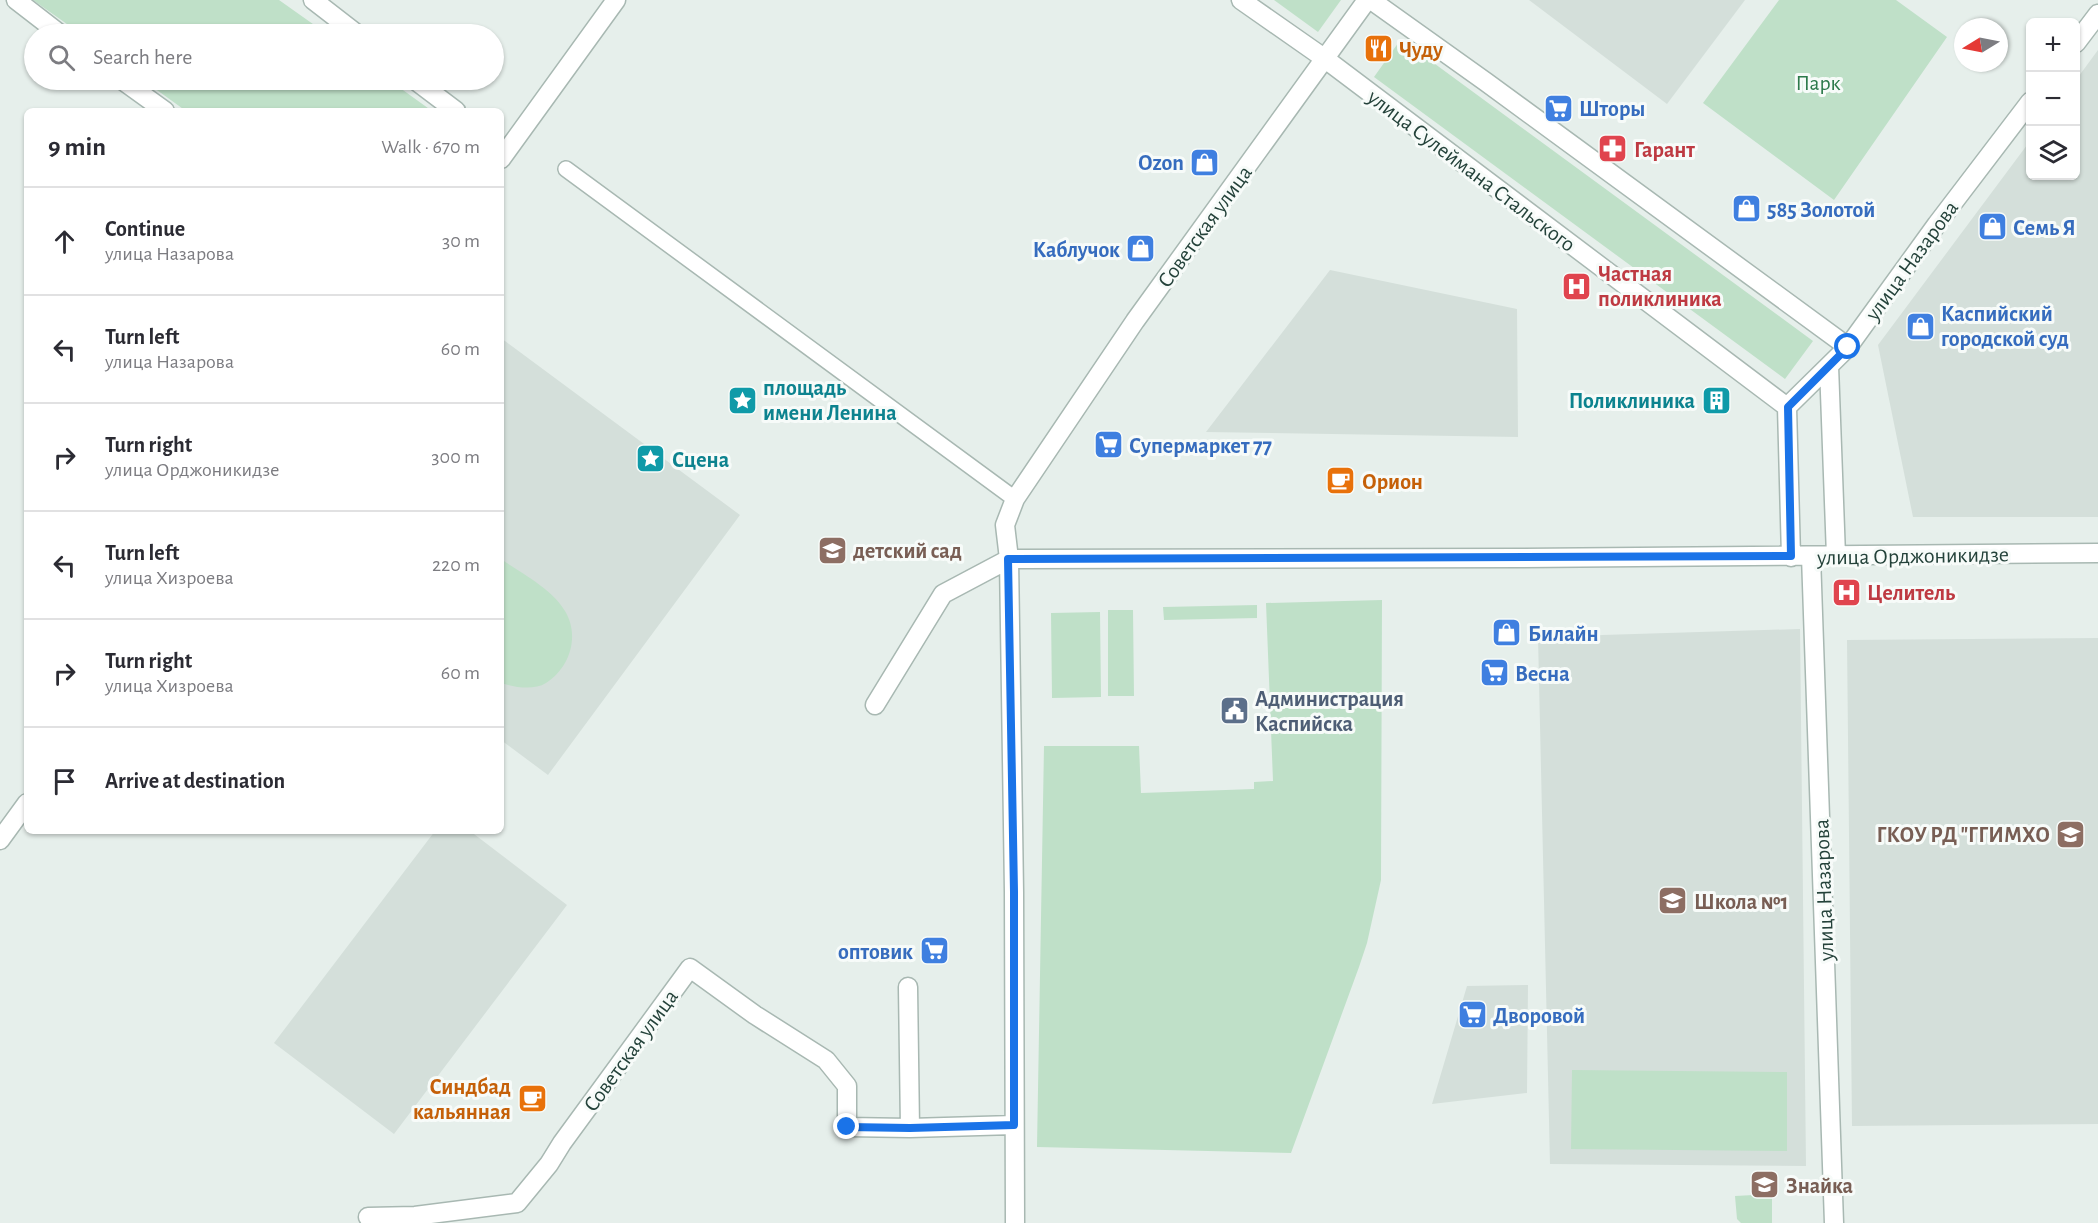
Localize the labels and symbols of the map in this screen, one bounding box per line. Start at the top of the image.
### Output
north arrow [1954,18,2008,72]
restaurant icon: Чуду [1362,33,1394,65]
place label: Чуду [1399,39,1443,62]
park label: Парк [1795,72,1841,94]
street label: улица Сулеймана Стальского [1363,85,1579,256]
supermarket icon: Шторы [1542,92,1574,124]
place label: Шторы [1579,98,1645,120]
pharmacy icon: Гарант [1597,133,1629,165]
place label: Гарант [1634,139,1695,161]
shop icon: Ozon [1189,146,1221,178]
place label: Ozon [1138,152,1184,174]
street label: Советская улица [1153,162,1256,292]
shop icon: 585 Золотой [1730,193,1762,225]
street label: улица Назарова [1861,197,1962,325]
place label: 585 Золотой [1767,199,1875,221]
shop icon: Семь Я [1976,211,2008,243]
place label: Семь Я [2013,217,2076,239]
shop icon: Каблучок [1125,233,1157,265]
place label: Каблучок [1033,239,1120,262]
place label: Частная поликлиника [1598,263,1722,310]
hospital icon: Частная поликлиника [1561,270,1593,302]
place label: Каспийский городской суд [1941,303,2069,351]
shop icon: Каспийский городской суд [1904,310,1936,342]
route start [1834,333,1860,359]
place label: площадь имени Ленина [763,377,897,424]
place icon: площадь имени Ленина [726,384,758,416]
building icon: Поликлиника [1700,384,1732,416]
place label: Поликлиника [1569,390,1695,412]
supermarket icon: Супермаркет 77 [1092,429,1124,461]
place label: Супермаркет 77 [1129,435,1272,458]
place icon: Сцена [635,443,667,475]
place label: Сцена [672,449,729,471]
cafe icon: Орион [1325,465,1357,497]
place label: Орион [1362,471,1423,493]
school or university icon: детский сад [816,534,848,566]
place label: детский сад [853,540,962,562]
street label: улица Орджоникидзе [1816,543,2009,569]
hospital icon: Целитель [1830,576,1862,608]
place label: Целитель [1867,582,1956,604]
shop icon: Билайн [1491,617,1523,649]
place label: Билайн [1528,623,1599,645]
supermarket icon: Весна [1478,657,1510,689]
place label: Весна [1515,663,1570,685]
place label: Администрация Каспийска [1255,688,1404,735]
public building icon: Администрация Каспийска [1218,695,1250,727]
school or university icon: ГКОУ РД "ГГИМХО [2055,818,2087,850]
street label: улица Назарова [1811,819,1838,962]
place label: ГКОУ РД "ГГИМХО [1877,824,2050,846]
school or university icon: Школа №1 [1657,885,1689,917]
place label: Школа №1 [1694,891,1788,913]
supermarket icon: оптовик [918,935,950,967]
place label: оптовик [838,941,913,963]
street label: Советская улица [579,986,682,1116]
supermarket icon: Дворовой [1456,999,1488,1031]
place label: Дворовой [1493,1005,1585,1027]
place label: Синдбад кальянная [413,1076,511,1123]
cafe icon: Синдбад кальянная [516,1083,548,1115]
route end [833,1113,859,1139]
school or university icon: Знайка [1749,1169,1781,1201]
place label: Знайка [1786,1175,1853,1197]

